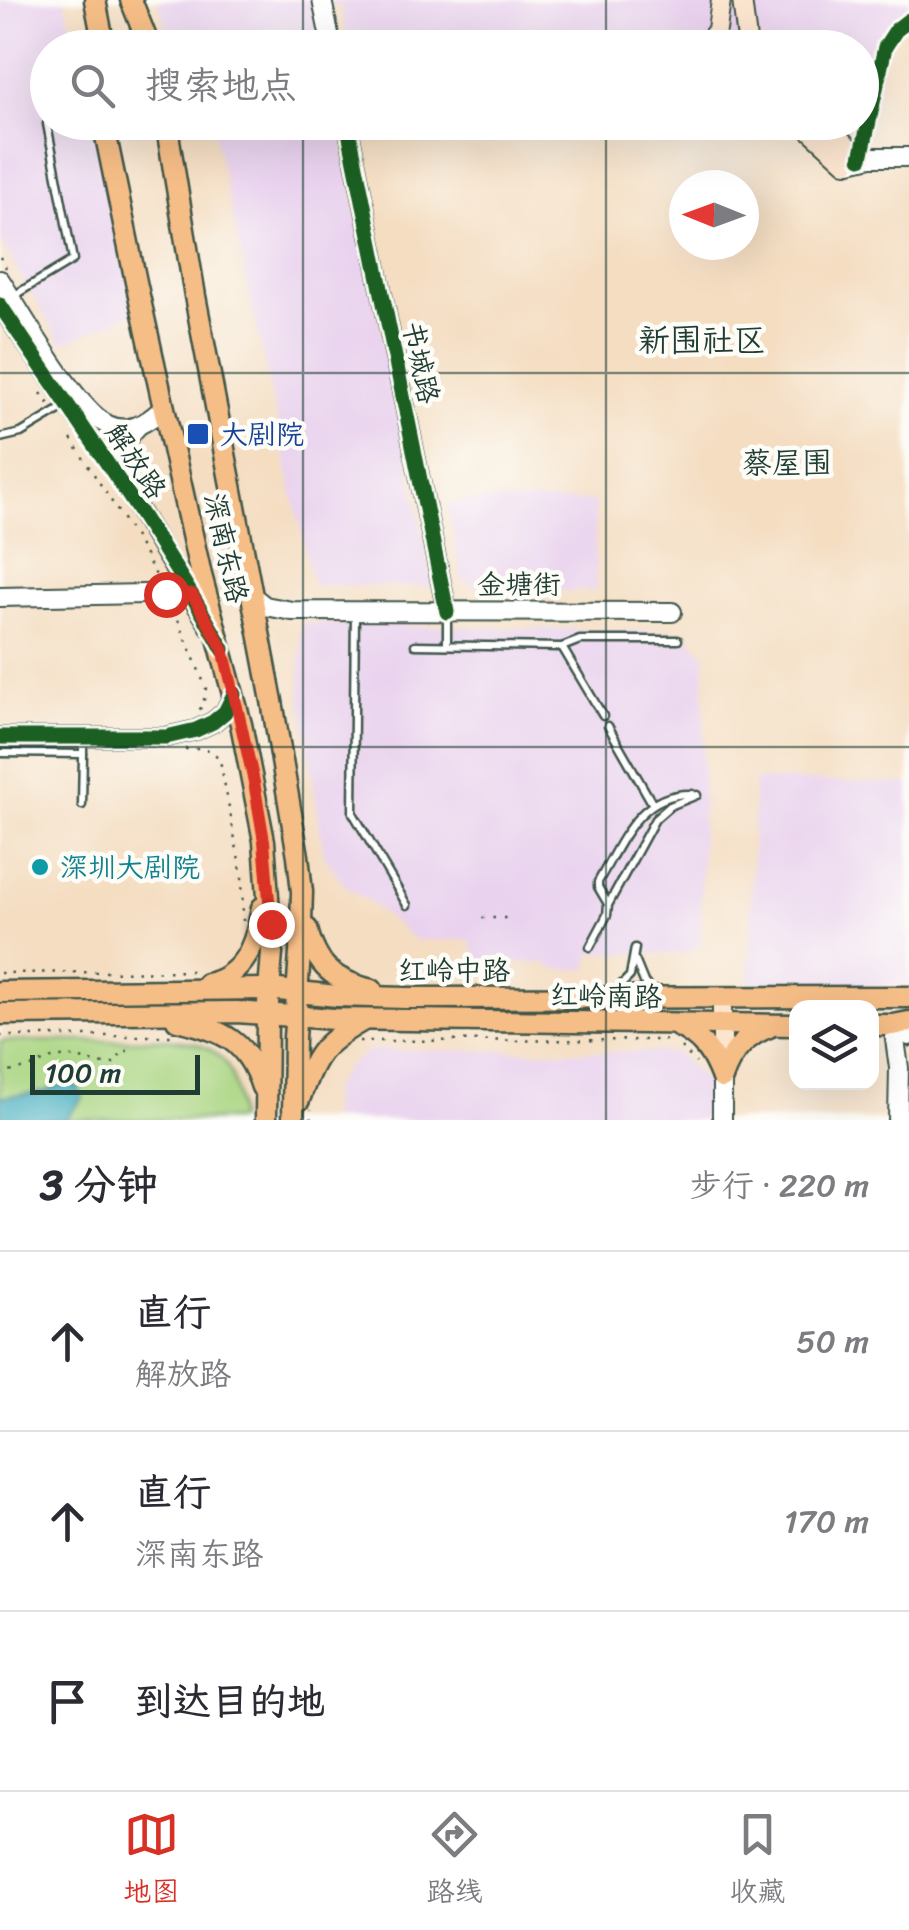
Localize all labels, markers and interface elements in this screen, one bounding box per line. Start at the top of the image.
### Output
search box [30,30,879,140]
text: 搜索地点 [145,52,297,119]
icon: search [65,58,120,113]
north arrow [669,170,759,260]
district label: 新围社区 [638,312,766,369]
street label: 书城路 [388,316,454,408]
place label: 大剧院 [220,410,304,459]
street label: 解放路 [92,412,180,510]
marker: 大剧院 [185,421,211,447]
district label: 蔡屋围 [742,436,832,490]
street label: 深南东路 [190,488,262,608]
street label: 金塘街 [477,560,561,609]
route start [144,572,190,618]
place label: 深圳大剧院 [60,843,200,892]
marker: 深圳大剧院 [29,856,51,878]
route end [249,902,295,948]
street label: 红岭中路 [398,946,510,995]
street label: 红岭南路 [550,971,662,1021]
map controls [789,1000,879,1090]
button: layers [789,1000,879,1090]
text: 100 m [45,1048,121,1097]
scale bar [30,1050,200,1094]
text: 3 分钟 [40,1148,158,1222]
text: 步行 · 220 m [690,1157,869,1214]
text: 直行 [135,1279,211,1346]
text: 50 m [796,1313,869,1370]
icon: ahead [40,1314,95,1369]
text: 解放路 [135,1346,231,1403]
text: 直行 [135,1459,211,1526]
text: 170 m [784,1493,869,1550]
icon: ahead [40,1494,95,1549]
text: 深南东路 [135,1526,263,1583]
text: 到达目的地 [135,1668,325,1735]
icon: arrive [40,1674,95,1729]
tab: 地图 [123,1807,180,1916]
tab: 路线 [426,1807,483,1916]
tab: 收藏 [729,1807,786,1916]

